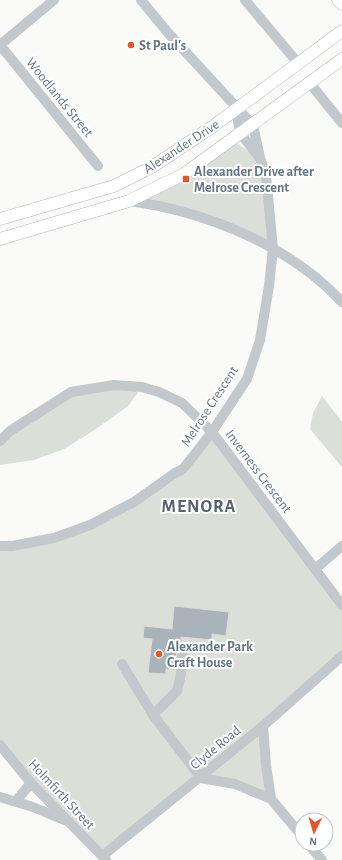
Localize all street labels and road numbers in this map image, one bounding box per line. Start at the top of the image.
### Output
street label: Woodlands Street [23,55,96,140]
street label: Alexander Drive [141,117,222,176]
street label: Melrose Crescent [179,363,241,449]
street label: Inverness Crescent [222,427,294,516]
street label: Clyde Road [188,723,243,772]
street label: Holmfirth Street [25,757,97,833]

